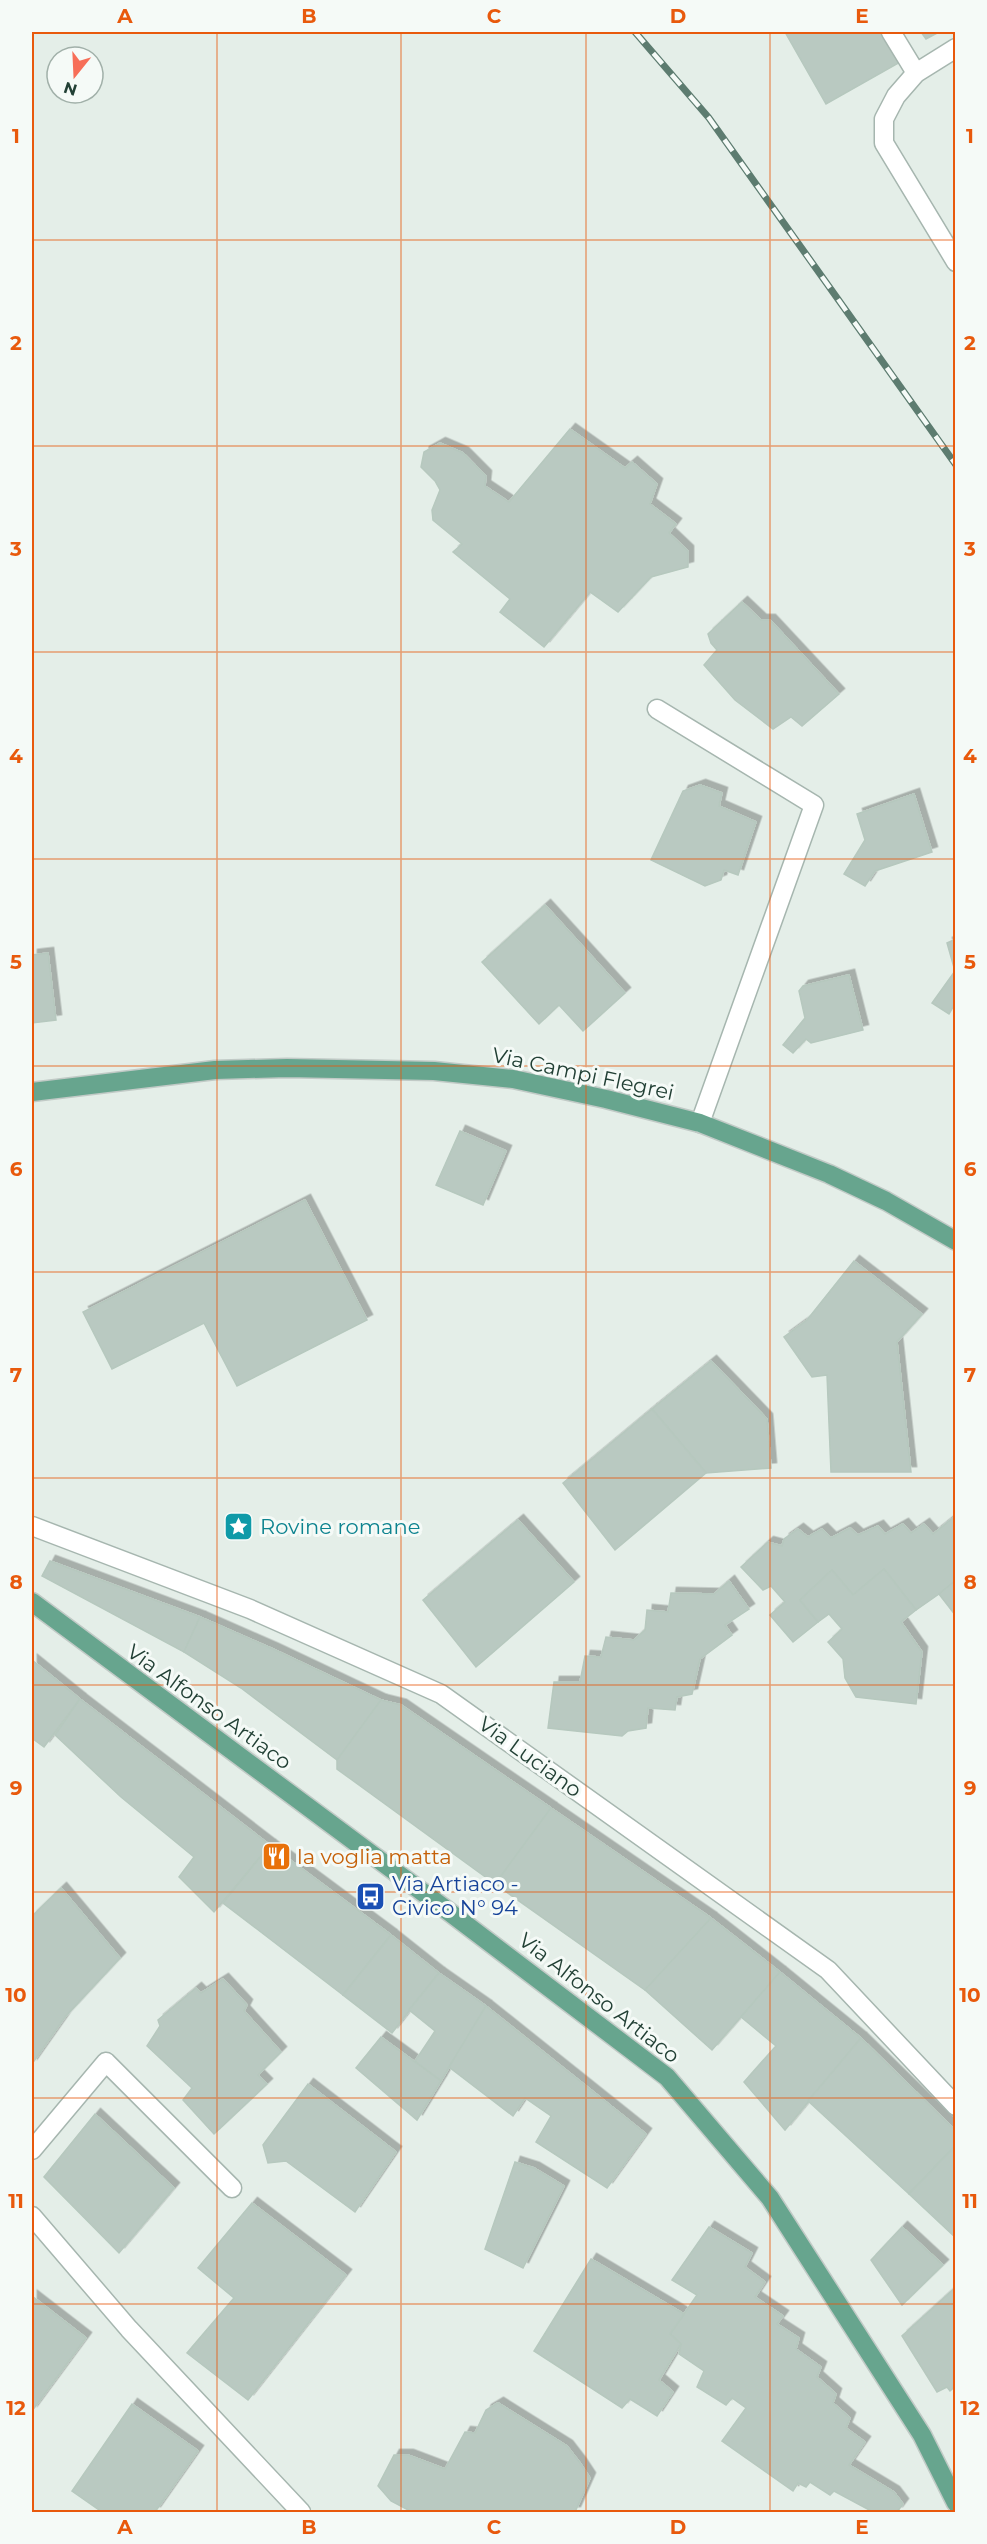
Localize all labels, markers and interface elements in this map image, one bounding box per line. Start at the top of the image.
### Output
text: A [116,4,133,28]
text: B [301,4,317,28]
text: C [487,4,502,28]
text: D [670,4,686,28]
text: E [855,4,869,28]
north arrow [45,45,105,105]
text: N [61,78,80,100]
text: 1 [12,124,20,148]
text: 1 [966,124,974,148]
text: 2 [10,331,22,355]
text: 2 [964,331,976,355]
text: 3 [9,537,22,561]
text: 3 [963,537,976,561]
text: 4 [9,744,23,768]
text: 4 [963,744,977,768]
text: 5 [10,950,22,974]
text: 5 [964,950,976,974]
street label: Via Campi Flegrei [490,1042,676,1105]
text: 6 [10,1157,23,1181]
text: 6 [964,1157,977,1181]
text: 7 [10,1363,22,1387]
text: 7 [964,1363,976,1387]
place icon: Rovine romane [223,1511,255,1543]
place label: Rovine romane [260,1514,420,1539]
text: 8 [9,1570,23,1594]
text: 8 [963,1570,977,1594]
street label: Via Alfonso Artiaco [122,1639,296,1775]
street label: Via Luciano [474,1711,587,1802]
text: 9 [10,1776,22,1800]
text: 9 [964,1776,976,1800]
restaurant icon: la voglia matta [260,1841,292,1873]
place label: la voglia matta [297,1844,452,1869]
place label: Via Artiaco - Civico N° 94 [392,1871,519,1920]
bus stop icon: Via Artiaco - Civico N° 94 [355,1880,387,1912]
street label: Via Alfonso Artiaco [514,1927,685,2068]
text: 10 [5,1983,27,2007]
text: 10 [959,1983,981,2007]
text: 11 [8,2189,24,2213]
text: 11 [962,2189,978,2213]
text: 12 [6,2396,26,2420]
text: 12 [960,2396,980,2420]
text: A [116,2515,133,2539]
text: B [301,2515,317,2539]
text: C [487,2515,502,2539]
text: D [670,2515,686,2539]
text: E [855,2515,869,2539]

